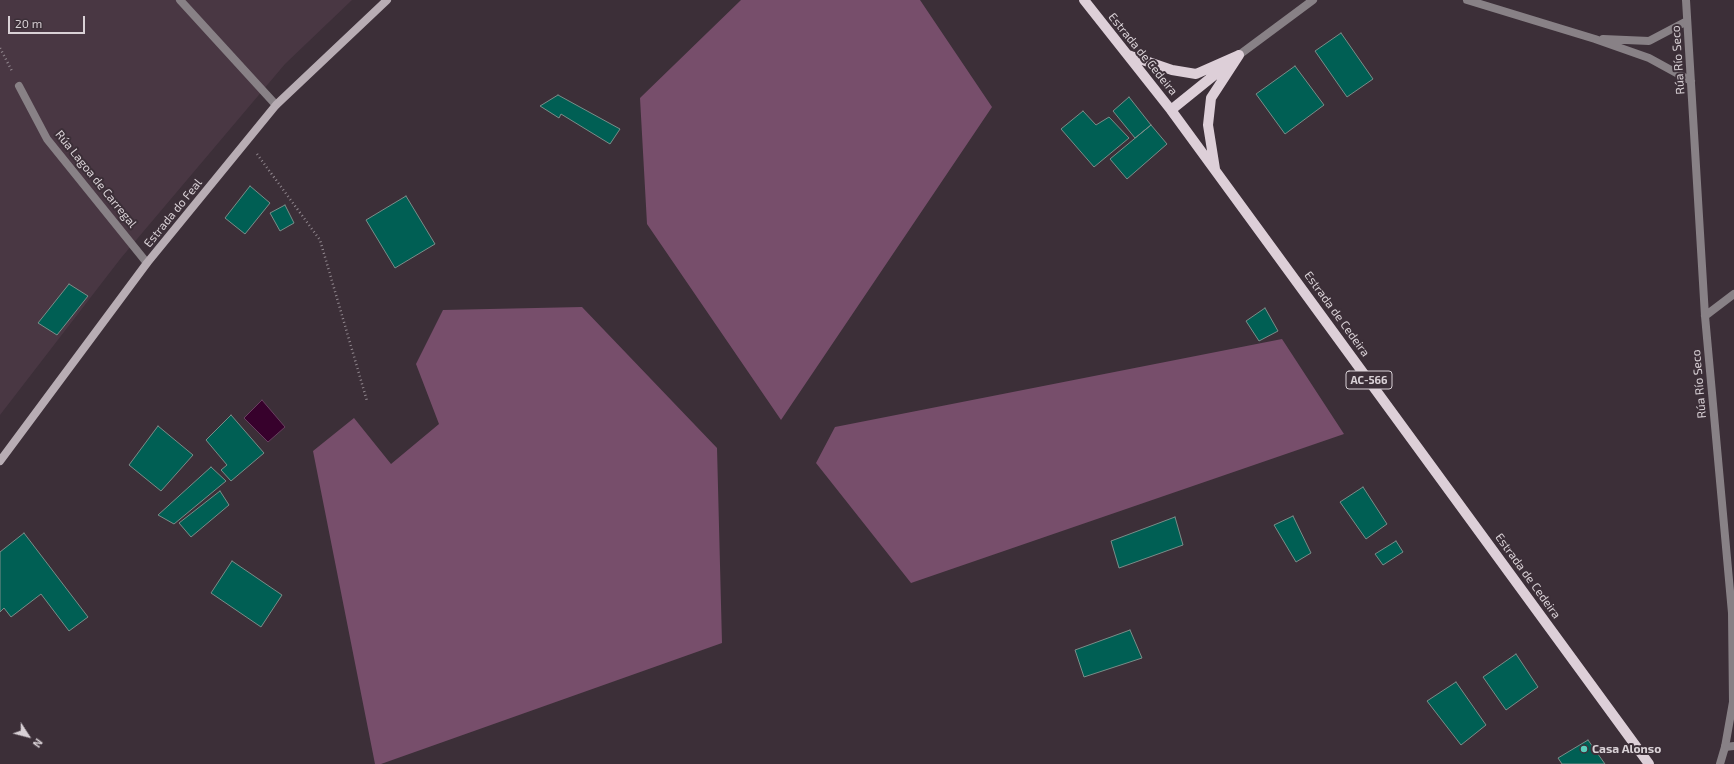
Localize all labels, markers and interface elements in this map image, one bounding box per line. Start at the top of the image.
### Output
scale bar [10,8,87,34]
street label: Estrada de Cedeira [1105,10,1181,98]
text: 20 m [15,16,42,30]
street label: Rúa Río Seco [1668,25,1688,95]
street label: Rúa Lagoa de Carregal [52,127,140,231]
street label: Estrada do Feal [141,176,205,250]
street label: Estrada de Cedeira [1301,269,1373,359]
street label: Rúa Río Seco [1689,349,1709,419]
road number: AC-566 [1346,371,1392,389]
street label: Estrada de Cedeira [1492,531,1564,621]
north arrow [8,716,48,756]
text: N [31,736,46,750]
place label: Casa Alonso [1592,742,1661,756]
marker: Casa Alonso [1579,744,1589,754]

